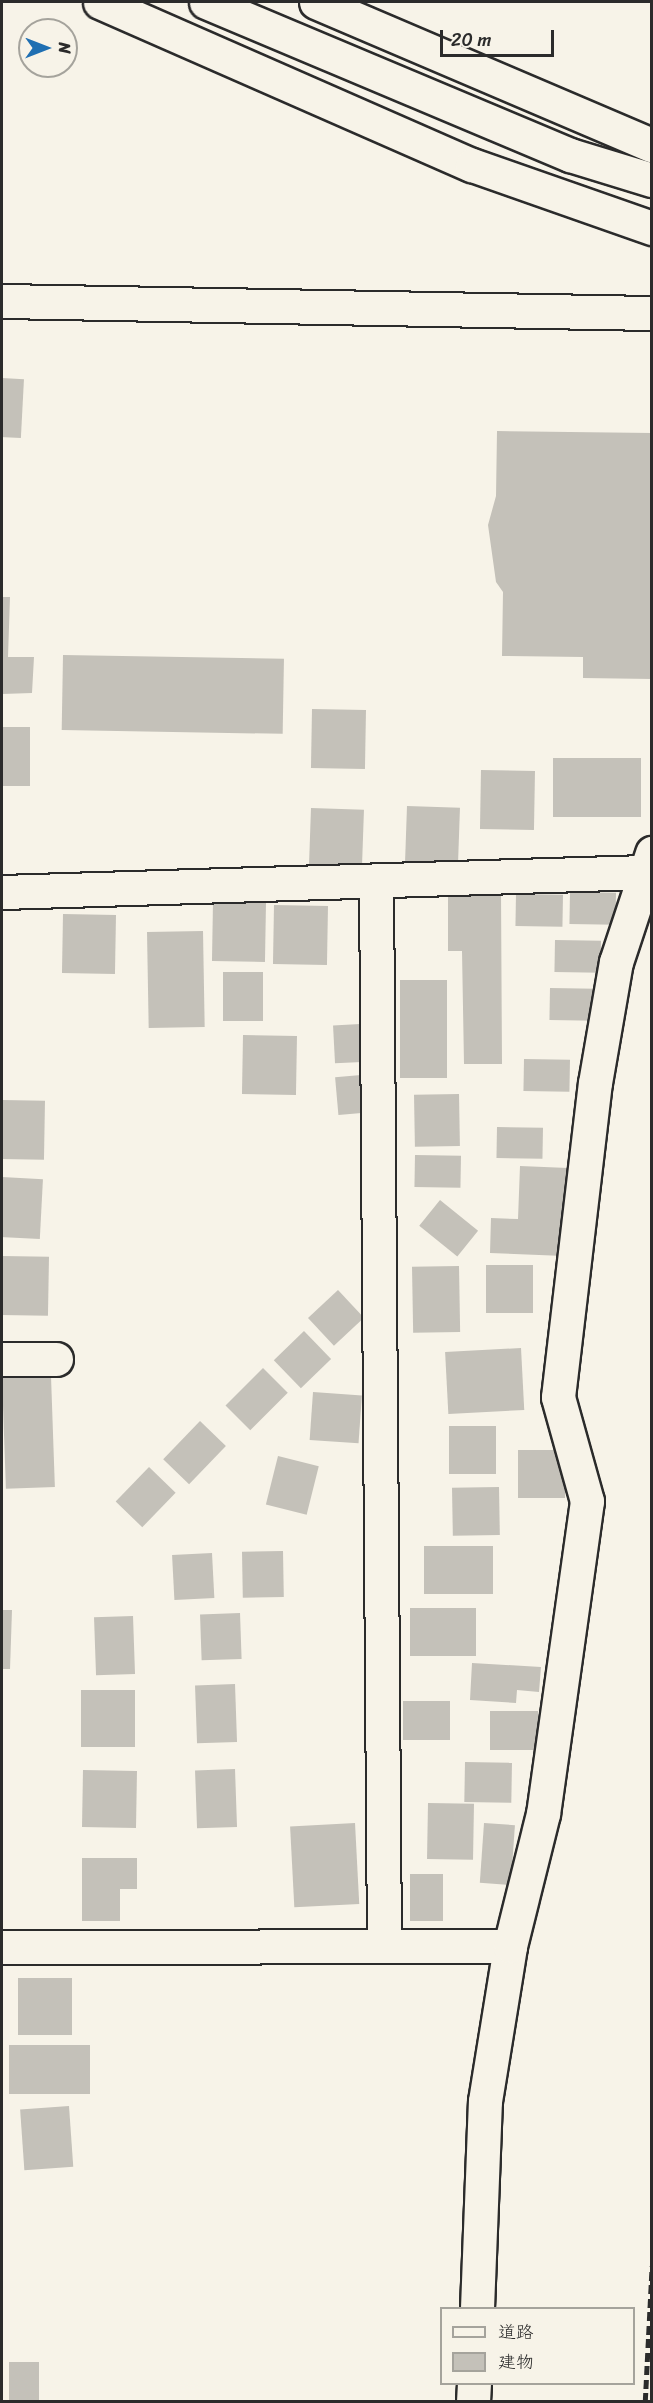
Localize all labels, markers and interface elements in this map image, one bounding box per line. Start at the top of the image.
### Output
north arrow [18,18,78,78]
scale bar [443,18,557,56]
text: 20 m [451,24,491,56]
text: N [50,42,79,54]
legend [440,2307,635,2385]
text: 道路 [498,2316,534,2348]
text: 建物 [498,2346,534,2378]

